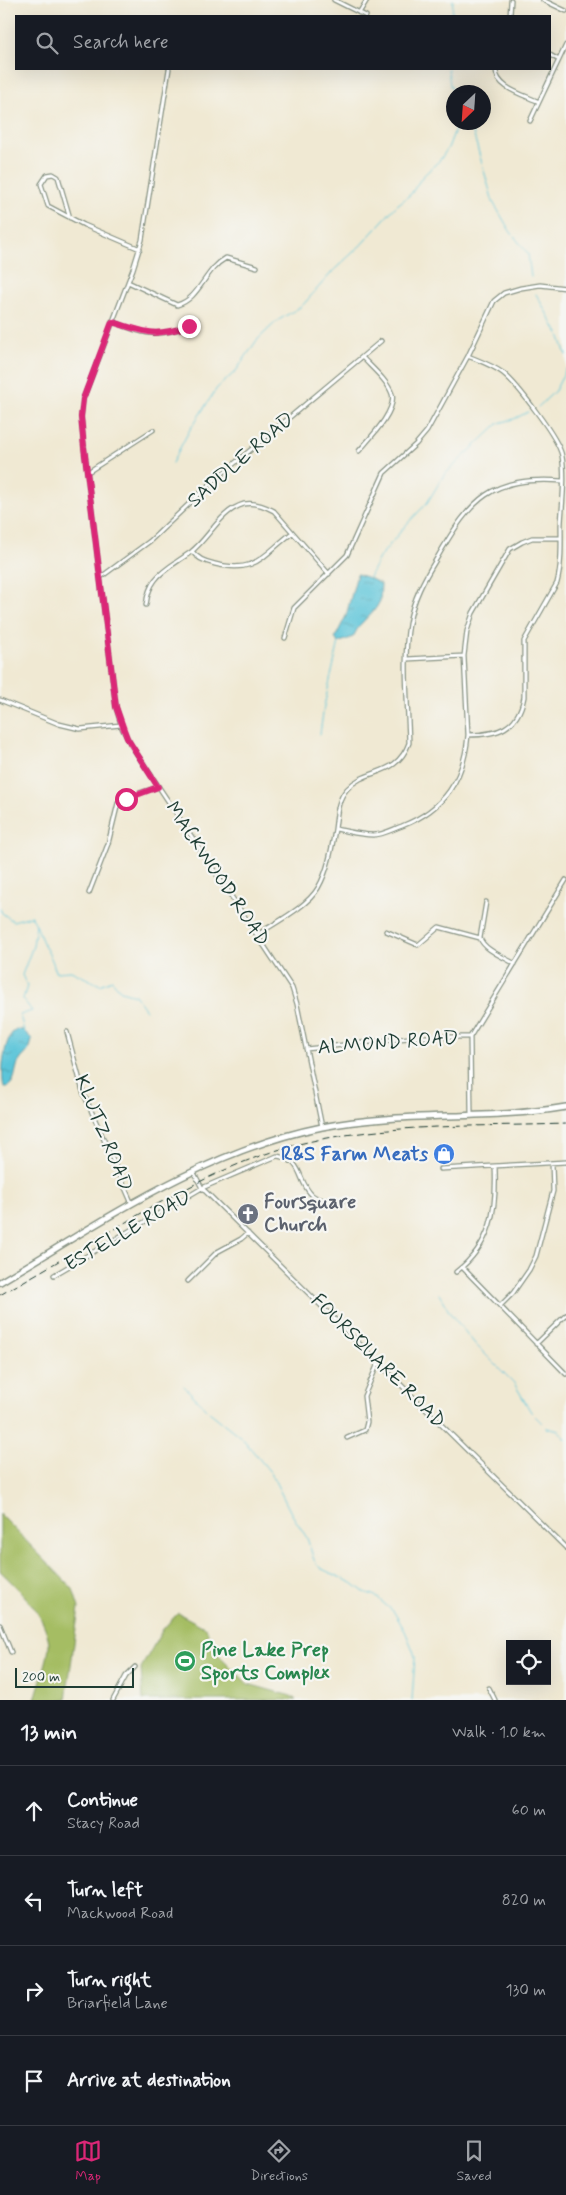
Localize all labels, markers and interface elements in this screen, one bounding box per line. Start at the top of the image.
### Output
search box [15,15,551,70]
icon: search [33,29,61,57]
text: Search here [73,30,169,55]
north arrow [446,85,491,130]
route end [178,315,201,338]
street label: SADDLE ROAD [182,406,300,514]
route start [115,788,138,811]
street label: MACKWOOD ROAD [159,796,275,952]
street label: ALMOND ROAD [317,1025,459,1061]
street label: KLUTZ ROAD [67,1071,139,1195]
place label: R&S Farm Meats [281,1141,428,1168]
shop icon: R&S Farm Meats [432,1142,456,1166]
street label: ESTELLE ROAD [60,1184,196,1278]
place label: Foursquare Church [264,1189,356,1239]
church icon: Foursquare Church [236,1202,260,1226]
street label: FOURSQUARE ROAD [305,1288,451,1434]
place label: Pine Lake Prep Sports Complex [201,1637,330,1687]
map controls [506,1640,551,1685]
button: locate [506,1640,551,1685]
sports icon: Pine Lake Prep Sports Complex [173,1649,197,1673]
scale bar [15,1665,134,1688]
text: 200 m [22,1668,60,1686]
text: 13 min [20,1719,77,1747]
text: Walk · 1.0 km [452,1722,546,1743]
text: Continue [67,1788,138,1813]
icon: ahead [20,1797,48,1825]
text: 60 m [512,1800,546,1821]
text: Stacy Road [67,1813,140,1834]
text: Turn left [67,1878,143,1903]
icon: left [20,1887,48,1915]
text: 820 m [502,1890,546,1911]
text: Mackwood Road [67,1903,173,1924]
text: Turn right [67,1968,151,1993]
icon: right [20,1977,48,2005]
text: 130 m [505,1980,546,2001]
text: Briarfield Lane [67,1993,168,2014]
icon: arrive [20,2067,48,2095]
text: Arrive at destination [67,2068,231,2093]
tab: Map [74,2137,102,2185]
tab: Directions [251,2137,308,2185]
tab: Saved [456,2137,492,2185]

